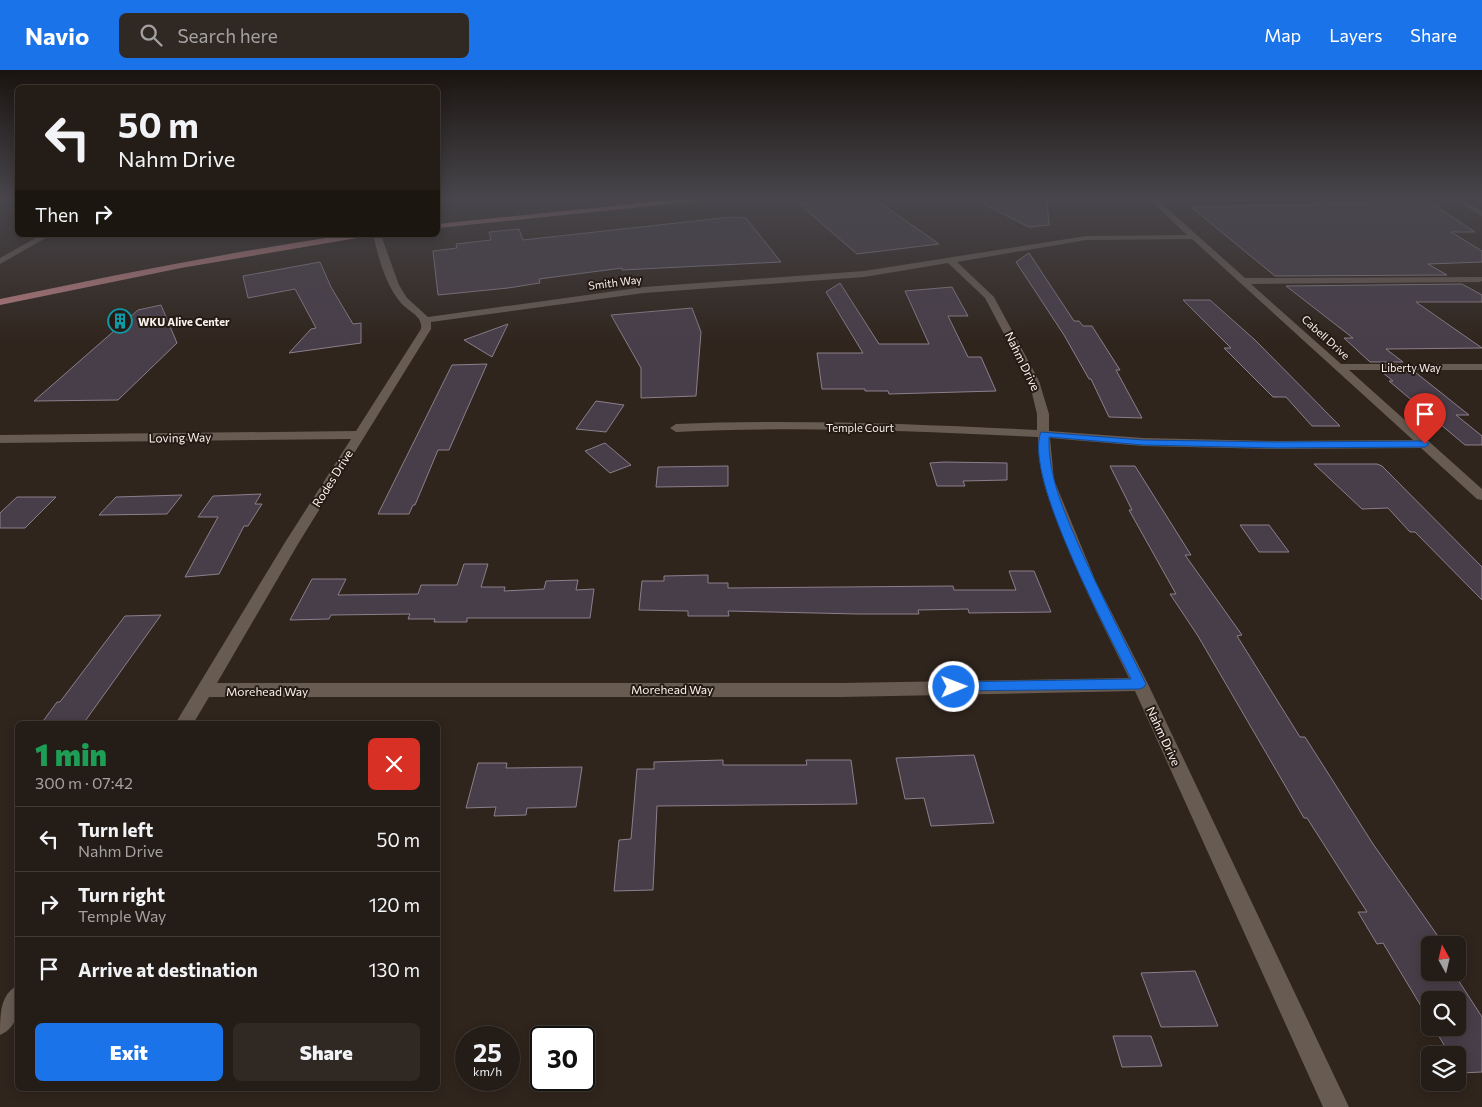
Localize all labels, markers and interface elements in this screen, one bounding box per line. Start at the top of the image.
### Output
search box [119,13,469,58]
text: Navio [25,21,89,50]
icon: search [137,21,165,49]
text: Search here [177,24,278,47]
text: Map [1264,24,1301,46]
text: Layers [1329,24,1382,46]
text: Share [1410,24,1457,46]
text: 50 m [118,102,199,145]
icon: left [35,105,100,170]
text: Nahm Drive [118,145,235,172]
icon: right [89,200,117,228]
text: Then [35,203,79,226]
street label: Smith Way [588,272,643,292]
building icon: WKU Alive Center [107,308,133,334]
street label: Cabell Drive [1299,312,1353,362]
place label: WKU Alive Center [138,315,230,328]
street label: Nahm Drive [1003,329,1043,393]
street label: Liberty Way [1381,361,1441,374]
pin [1404,393,1446,444]
icon: arrive [1411,400,1439,428]
street label: Temple Court [826,421,894,434]
street label: Loving Way [149,429,211,445]
street label: Rodes Drive [309,447,355,509]
position arrow [927,660,979,712]
street label: Morehead Way [631,682,713,696]
street label: Morehead Way [226,684,308,698]
street label: Nahm Drive [1144,704,1184,768]
text: 1 min [35,735,107,772]
button: close [368,738,420,790]
text: 300 m · 07:42 [35,773,133,792]
text: Turn left [78,818,153,841]
icon: left [35,825,63,853]
text: 50 m [376,828,420,851]
text: Nahm Drive [78,841,163,860]
text: Turn right [78,883,165,906]
icon: right [35,890,63,918]
text: 120 m [369,893,420,916]
text: Temple Way [78,906,166,925]
north arrow [1421,936,1466,981]
map controls [1421,936,1466,1091]
icon: arrive [35,955,63,983]
text: Arrive at destination [78,958,258,981]
text: 130 m [368,958,420,981]
button: search [1421,991,1466,1036]
button: Exit [35,1023,223,1081]
button: Share [233,1023,420,1081]
speed limit sign: 30 [530,1026,595,1091]
text: 25 [473,1037,502,1067]
button: layers [1421,1046,1466,1091]
text: km/h [473,1064,502,1078]

